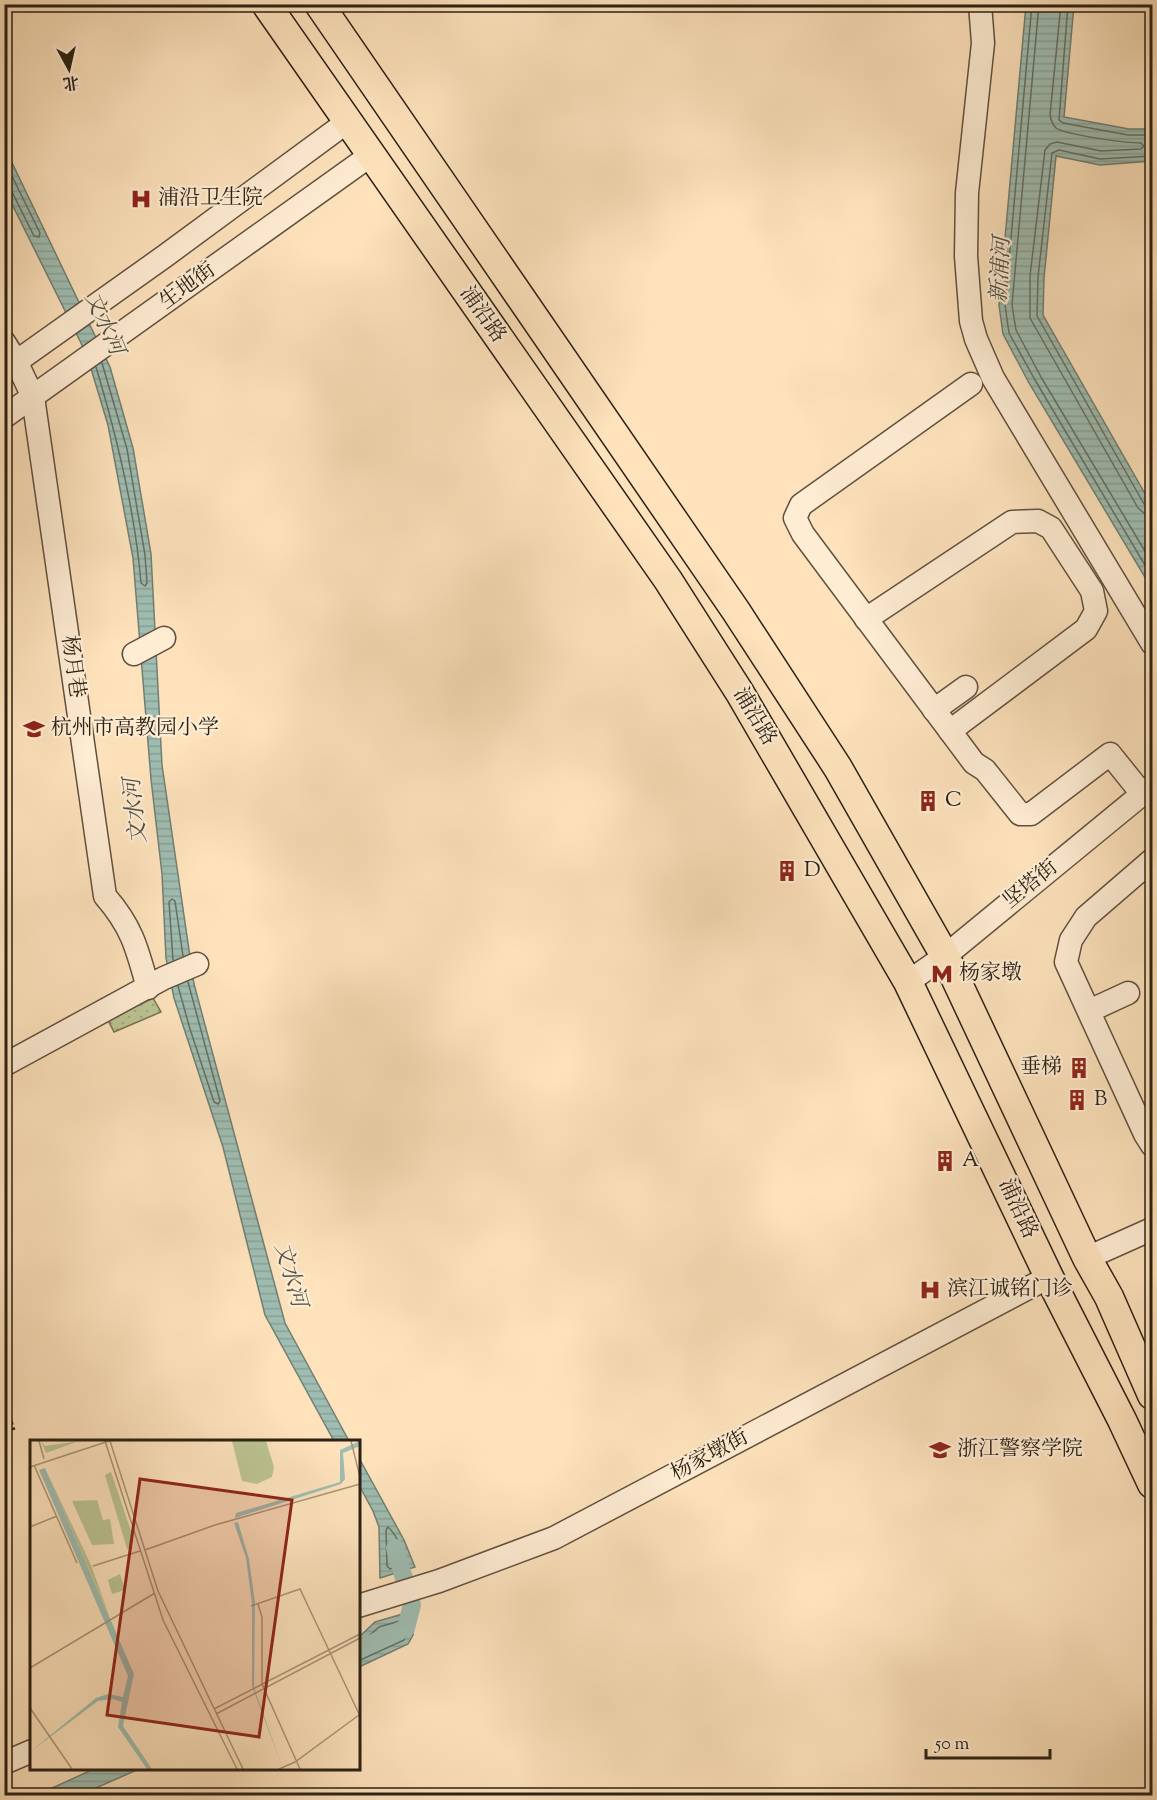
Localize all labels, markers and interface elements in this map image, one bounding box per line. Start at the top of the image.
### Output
north arrow [39,39,99,99]
text: 北 [61,69,80,94]
place label: 浦沿卫生院 [158,184,263,214]
hospital icon: 浦沿卫生院 [129,187,153,211]
water label: 新浦河 [984,232,1020,304]
street label: 生地街 [154,256,222,318]
street label: 浦沿路 [452,281,512,349]
water label: 文水河 [75,287,133,364]
street label: 杨月巷 [53,634,91,700]
street label: 浦沿路 [725,682,783,752]
place label: 杭州市高教园小学 [51,714,219,744]
school or university icon: 杭州市高教园小学 [22,717,46,741]
water label: 文水河 [117,773,156,845]
place label: C [945,786,962,816]
building icon: C [916,789,940,813]
street label: 坚塔街 [997,854,1065,916]
place label: D [804,856,821,886]
building icon: D [775,859,799,883]
place label: 杨家墩 [959,959,1022,989]
metro station icon: 杨家墩 [930,962,954,986]
place label: 垂梯 [1020,1053,1062,1083]
building icon: 垂梯 [1067,1056,1091,1080]
place label: B [1094,1085,1107,1115]
building icon: B [1065,1088,1089,1112]
place label: A [962,1146,979,1176]
building icon: A [933,1149,957,1173]
street label: 浦沿路 [990,1174,1044,1244]
water label: 文水河 [265,1239,315,1315]
place label: 滨江诚铭门诊 [947,1275,1073,1305]
hospital icon: 滨江诚铭门诊 [918,1278,942,1302]
street label: 杨家墩街 [666,1423,754,1489]
place label: 浙江警察学院 [957,1435,1083,1465]
school or university icon: 浙江警察学院 [928,1438,952,1462]
inset map [30,1440,360,1770]
scale bar [926,1722,1050,1760]
text: 50 m [934,1732,970,1758]

